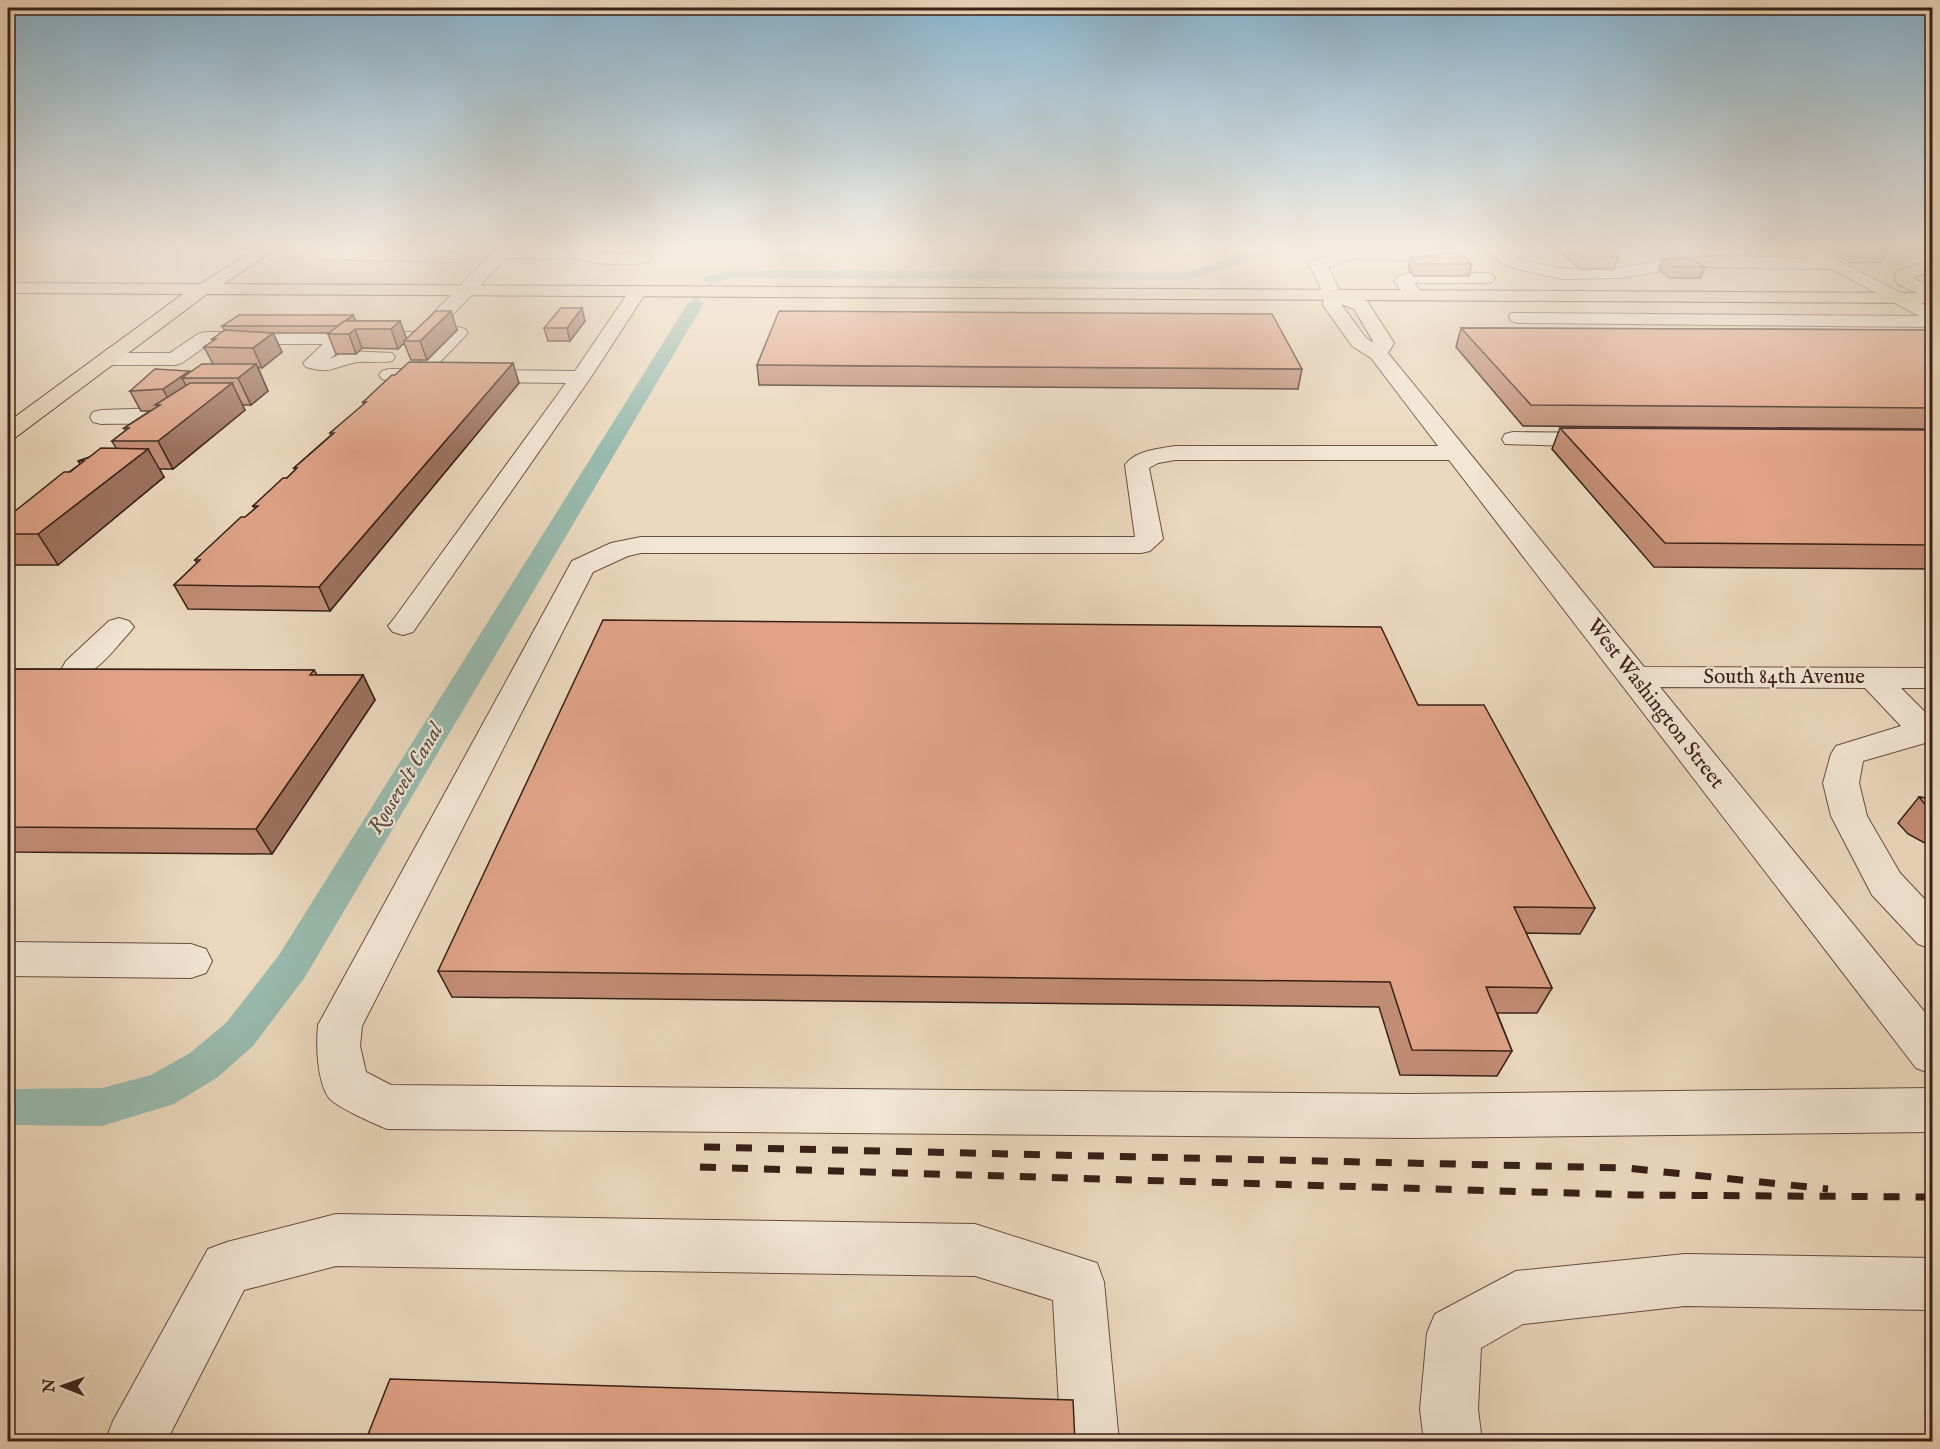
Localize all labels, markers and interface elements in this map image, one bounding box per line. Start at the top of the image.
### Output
street label: West Washington Street [1580,613,1730,795]
street label: South 84th Avenue [1703,664,1865,691]
water label: Roosevelt Canal [362,717,451,840]
north arrow [33,1356,93,1416]
text: N [40,1379,60,1394]

